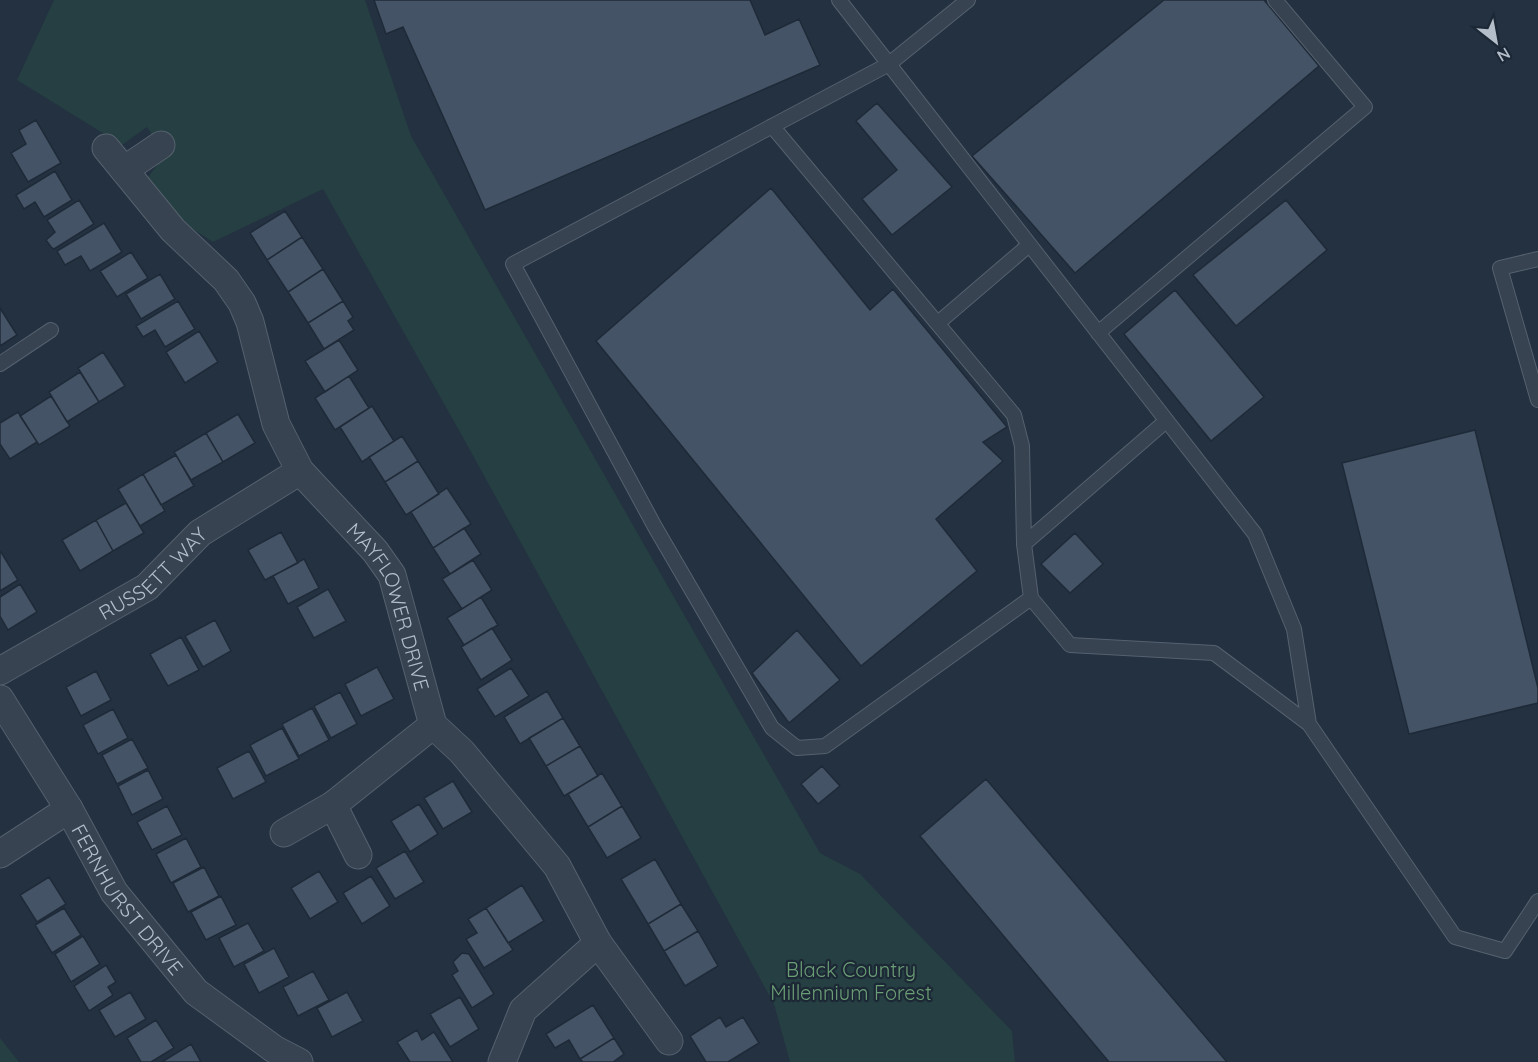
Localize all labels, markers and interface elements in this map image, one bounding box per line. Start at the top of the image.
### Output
north arrow [1466,12,1526,72]
text: N [1494,43,1514,66]
street label: MAYFLOWER DRIVE [342,517,436,694]
street label: RUSSETT WAY [94,521,212,625]
street label: FERNHURST DRIVE [67,819,189,980]
park label: Black Country Millennium Forest [770,957,932,1005]

